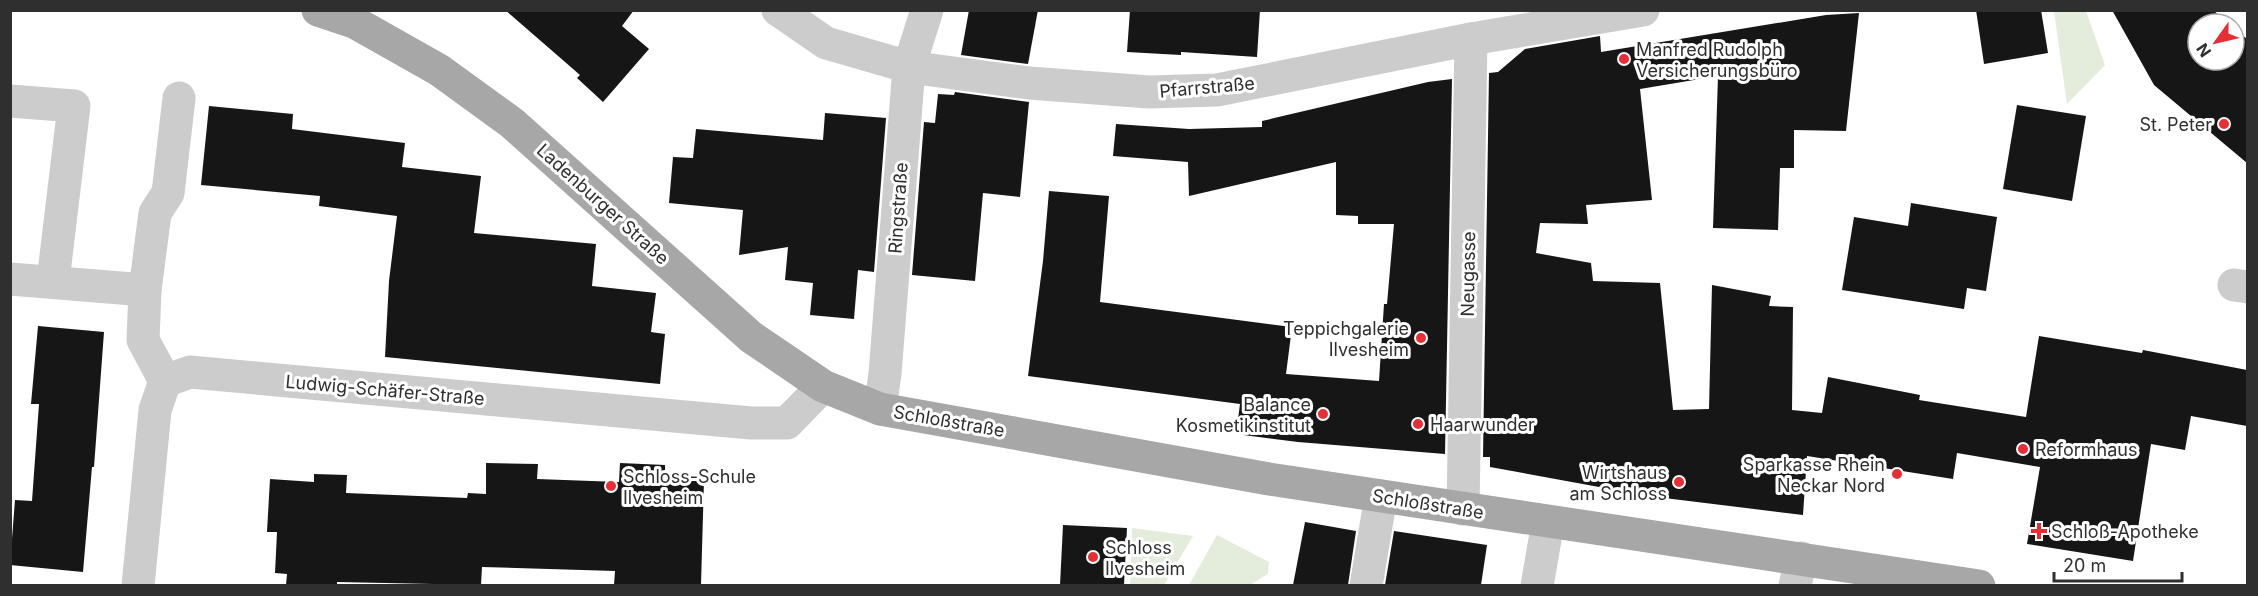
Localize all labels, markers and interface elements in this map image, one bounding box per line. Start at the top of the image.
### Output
north arrow [2186,12,2246,72]
place label: Manfred Rudolph Versicherungsbüro [1636,39,1798,81]
text: N [2192,40,2215,61]
marker: Manfred Rudolph Versicherungsbüro [1617,52,1631,66]
street label: Pfarrstraße [1158,72,1256,102]
place label: St. Peter [2139,114,2212,135]
marker: St. Peter [2217,117,2231,131]
street label: Ladenburger Straße [533,139,673,269]
street label: Ringstraße [884,162,912,254]
street label: Neugasse [1457,231,1479,317]
place label: Teppichgalerie Ilvesheim [1283,318,1409,360]
marker: Teppichgalerie Ilvesheim [1414,331,1428,345]
street label: Ludwig-Schäfer-Straße [285,371,485,409]
place label: Balance Kosmetikinstitut [1176,394,1311,436]
street label: Schloßstraße [892,401,1006,441]
marker: Balance Kosmetikinstitut [1316,407,1330,421]
place label: Haarwunder [1430,414,1535,435]
marker: Haarwunder [1411,417,1425,431]
place label: Reformhaus [2035,439,2137,460]
marker: Reformhaus [2016,442,2030,456]
place label: Sparkasse Rhein Neckar Nord [1743,454,1885,496]
place label: Wirtshaus am Schloss [1569,462,1667,504]
place label: Schloss-Schule Ilvesheim [623,466,756,508]
marker: Sparkasse Rhein Neckar Nord [1890,467,1904,481]
marker: Wirtshaus am Schloss [1672,475,1686,489]
marker: Schloss-Schule Ilvesheim [604,479,618,493]
street label: Schloßstraße [1371,485,1485,523]
place label: Schloß-Apotheke [2051,521,2199,542]
marker: Schloß-Apotheke [2032,524,2046,538]
place label: Schloss Ilvesheim [1105,537,1185,579]
scale bar [2054,545,2182,583]
marker: Schloss Ilvesheim [1086,550,1100,564]
text: 20 m [2063,555,2106,576]

